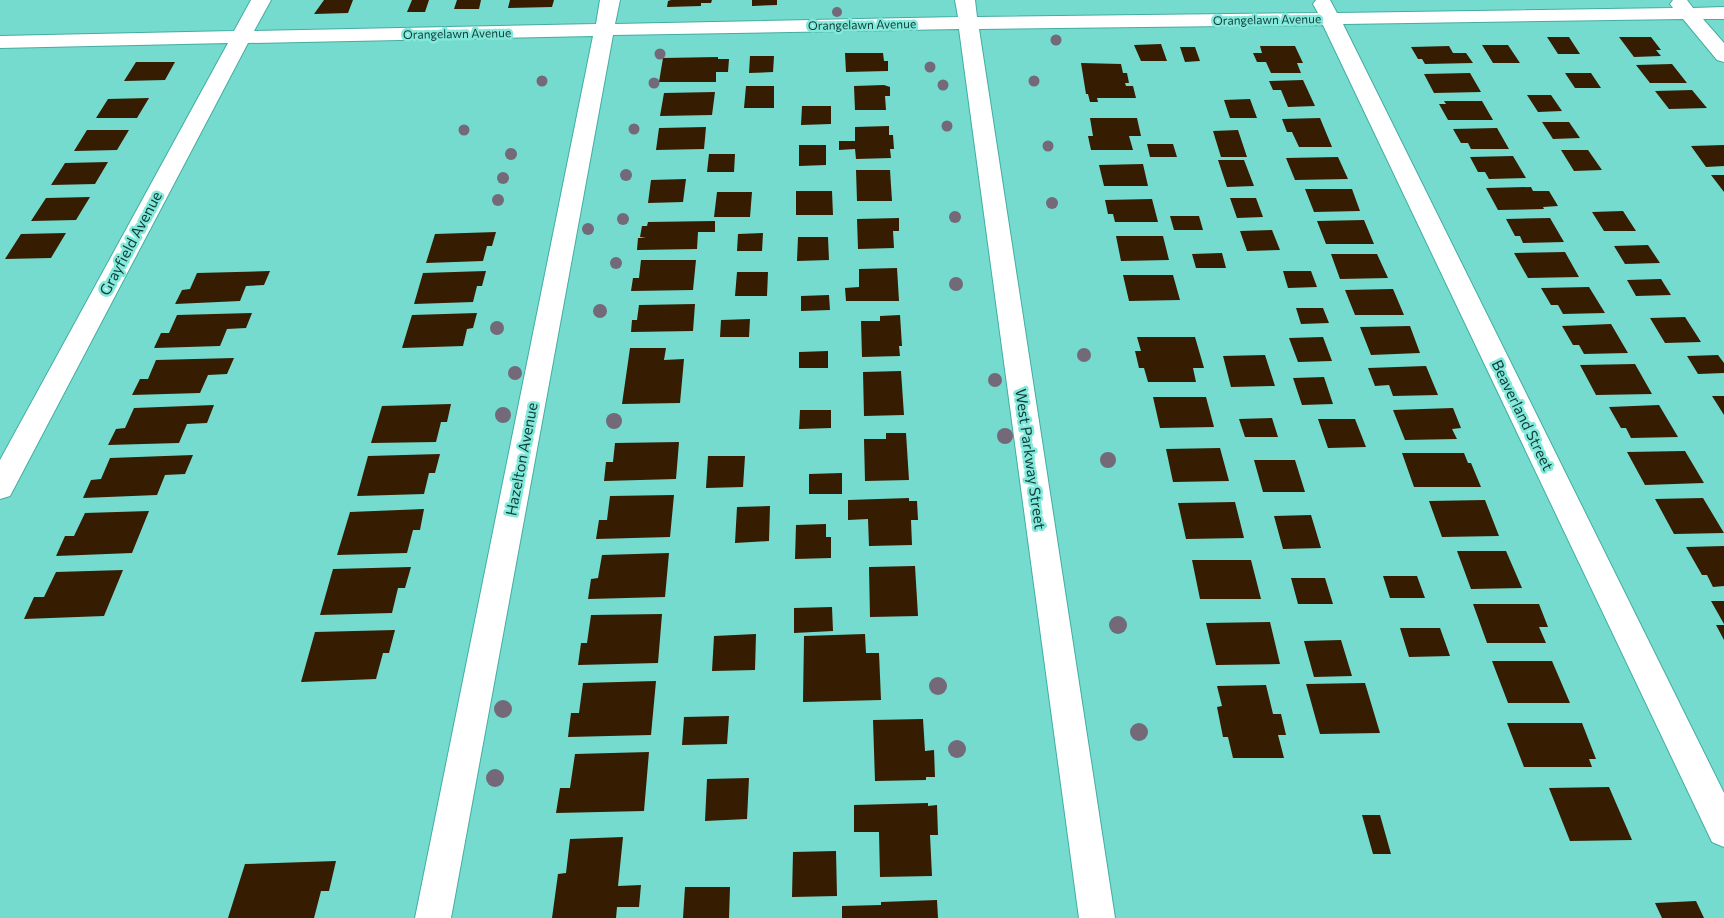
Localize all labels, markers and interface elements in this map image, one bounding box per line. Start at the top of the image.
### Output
street label: Orangelawn Avenue [1213,11,1321,27]
street label: Orangelawn Avenue [808,16,916,32]
street label: Orangelawn Avenue [403,25,511,41]
street label: Grayfield Avenue [95,188,165,298]
street label: Beaverland Street [1488,357,1558,473]
street label: West Parkway Street [1012,387,1050,531]
street label: Hazelton Avenue [501,401,541,517]

